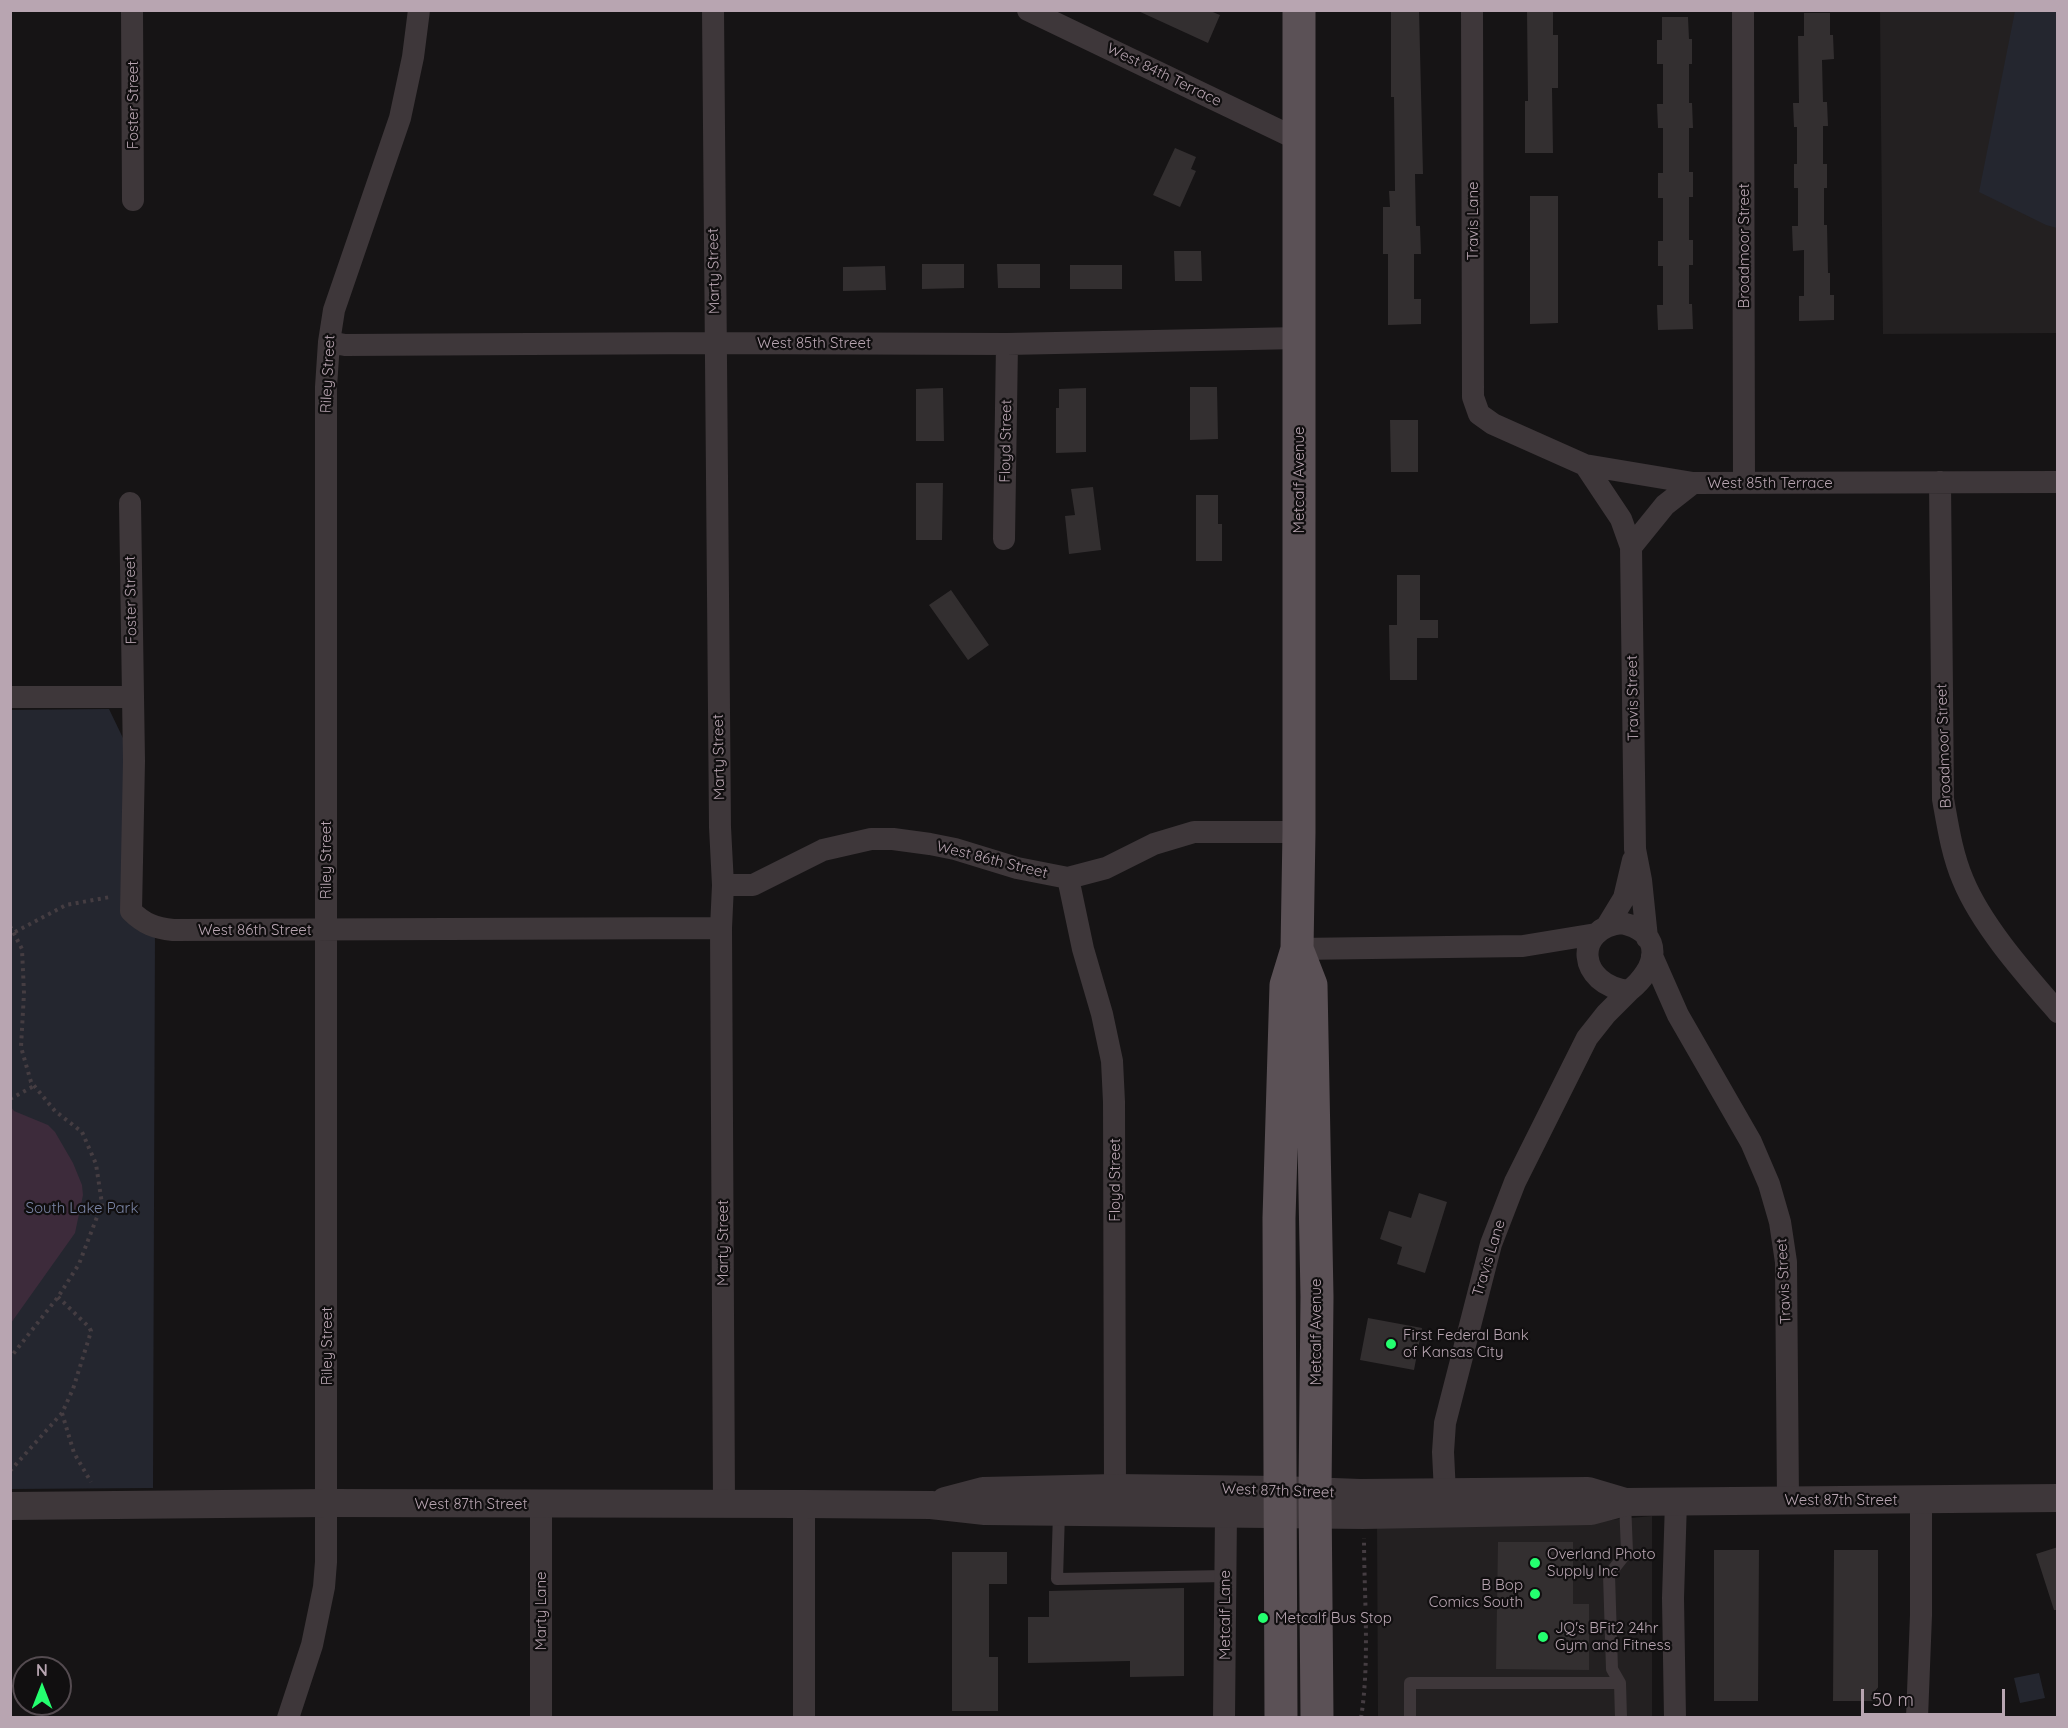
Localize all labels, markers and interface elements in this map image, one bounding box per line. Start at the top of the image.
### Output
street label: West 84th Terrace [1104,39,1224,111]
street label: Foster Street [124,61,142,149]
street label: Travis Lane [1464,181,1482,261]
street label: Broadmoor Street [1735,183,1753,309]
street label: Marty Street [704,228,724,314]
street label: Riley Street [317,334,339,414]
street label: West 85th Street [757,334,871,352]
street label: Floyd Street [996,399,1016,483]
street label: Metcalf Avenue [1290,427,1308,533]
street label: West 85th Terrace [1707,474,1833,492]
street label: Foster Street [121,555,141,645]
street label: Travis Street [1623,655,1643,741]
street label: Broadmoor Street [1933,683,1955,809]
street label: Marty Street [709,714,729,800]
street label: Riley Street [317,821,335,899]
street label: West 86th Street [935,837,1049,883]
street label: West 86th Street [198,921,312,939]
street label: Floyd Street [1106,1138,1124,1222]
park label: South Lake Park [26,1199,138,1217]
street label: Marty Street [714,1200,732,1286]
street label: Travis Lane [1469,1218,1509,1298]
street label: Travis Street [1773,1238,1795,1324]
street label: Metcalf Avenue [1307,1279,1325,1385]
street label: Riley Street [318,1307,336,1385]
place label: First Federal Bank of Kansas City [1403,1326,1529,1361]
marker: First Federal Bank of Kansas City [1384,1337,1398,1351]
street label: West 87th Street [1221,1480,1335,1502]
street label: West 87th Street [1785,1491,1897,1509]
street label: West 87th Street [415,1495,527,1513]
place label: Overland Photo Supply Inc [1547,1545,1656,1580]
marker: Overland Photo Supply Inc [1528,1556,1542,1570]
street label: Metcalf Lane [1216,1570,1234,1660]
street label: Marty Lane [532,1571,550,1651]
place label: B Bop Comics South [1429,1576,1523,1611]
marker: B Bop Comics South [1528,1587,1542,1601]
place label: Metcalf Bus Stop [1275,1609,1392,1627]
marker: Metcalf Bus Stop [1256,1611,1270,1625]
place label: JQ's BFit2 24hr Gym and Fitness [1555,1619,1671,1654]
marker: JQ's BFit2 24hr Gym and Fitness [1536,1630,1550,1644]
north arrow [12,1656,72,1716]
text: N [36,1660,48,1680]
scale bar [1864,1677,2008,1715]
text: 50 m [1872,1688,1914,1711]

